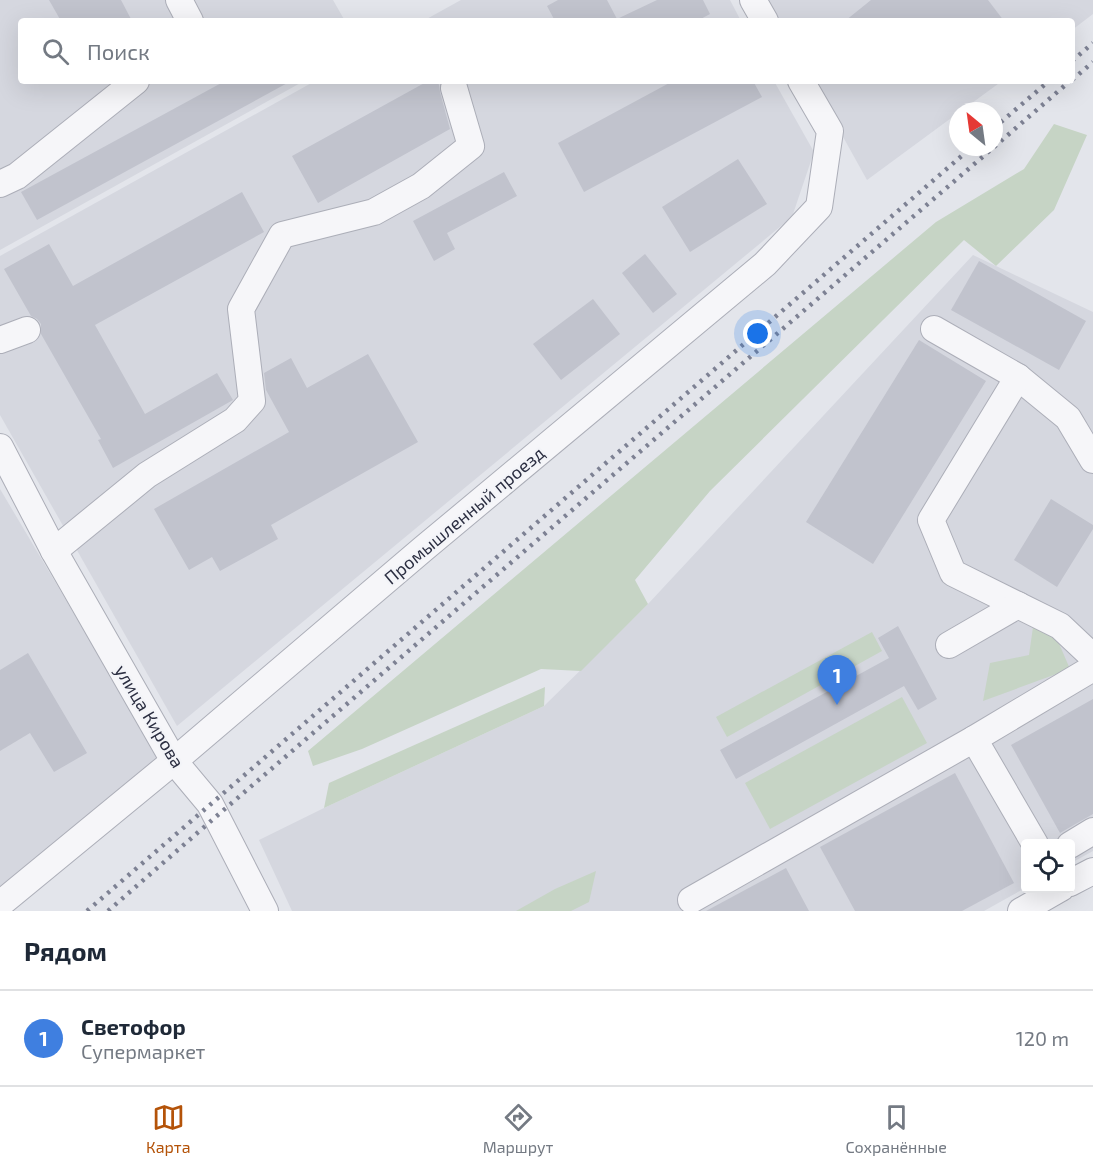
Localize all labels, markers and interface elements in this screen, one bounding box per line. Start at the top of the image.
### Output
search box [18,18,1075,84]
icon: search [39,35,72,68]
text: Поиск [87,38,150,64]
north arrow [949,102,1003,156]
your location [743,319,772,348]
street label: Промышленный проезд [379,442,549,588]
pin: 1 [818,656,856,705]
street label: улица Кирова [111,660,189,772]
map controls [1021,839,1075,893]
button: locate [1021,839,1075,893]
text: Рядом [24,935,107,966]
text: Светофор [81,1013,186,1039]
text: 1 [39,1026,48,1050]
text: 120 m [1016,1026,1069,1050]
text: Супермаркет [81,1039,205,1063]
tab: Карта [146,1101,191,1156]
tab: Маршрут [483,1101,553,1156]
tab: Сохранённые [846,1101,947,1156]

